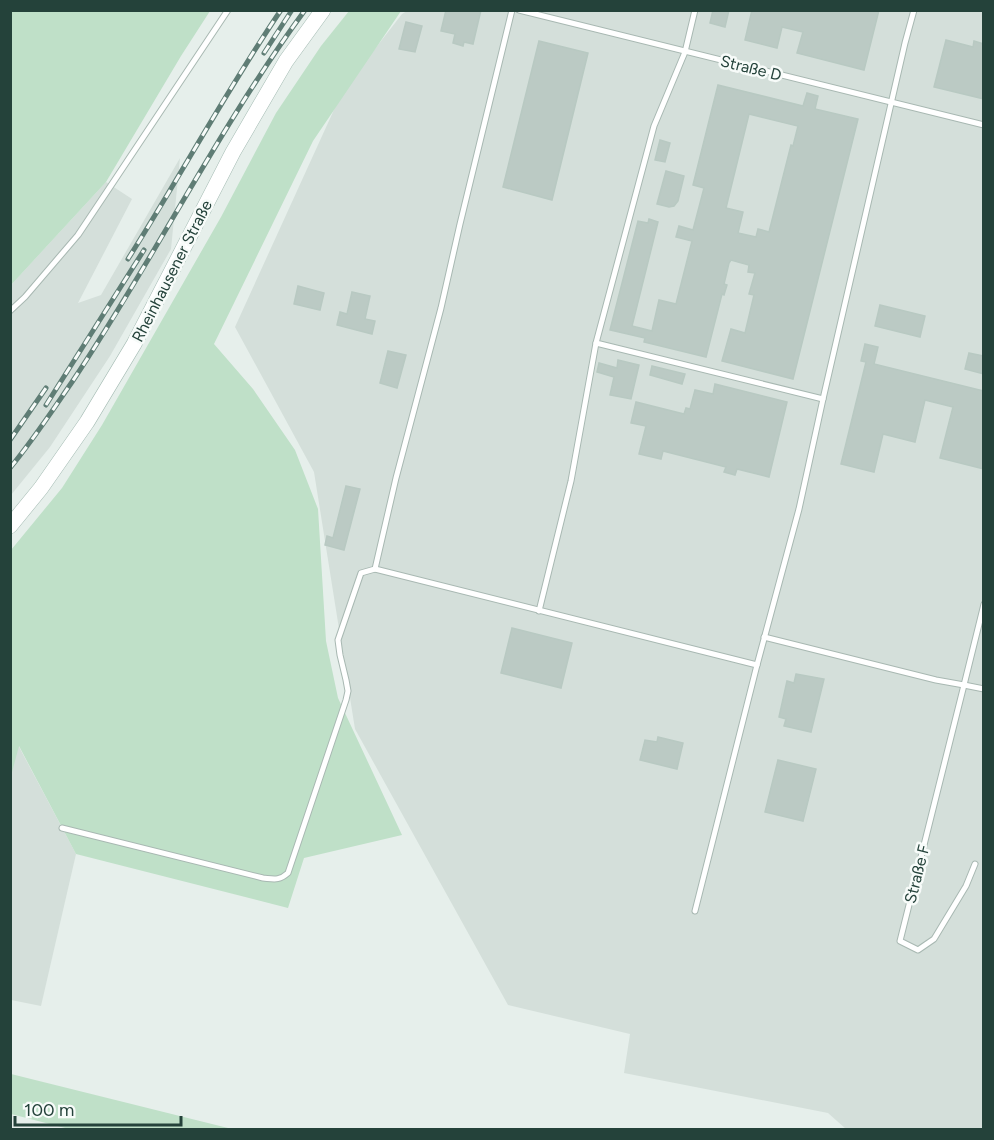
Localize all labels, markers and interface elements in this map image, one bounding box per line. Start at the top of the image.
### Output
street label: Straße D [719,51,783,85]
street label: Rheinhausener Straße [128,197,216,345]
street label: Straße F [901,842,934,905]
scale bar [15,1089,182,1127]
text: 100 m [24,1099,74,1121]

